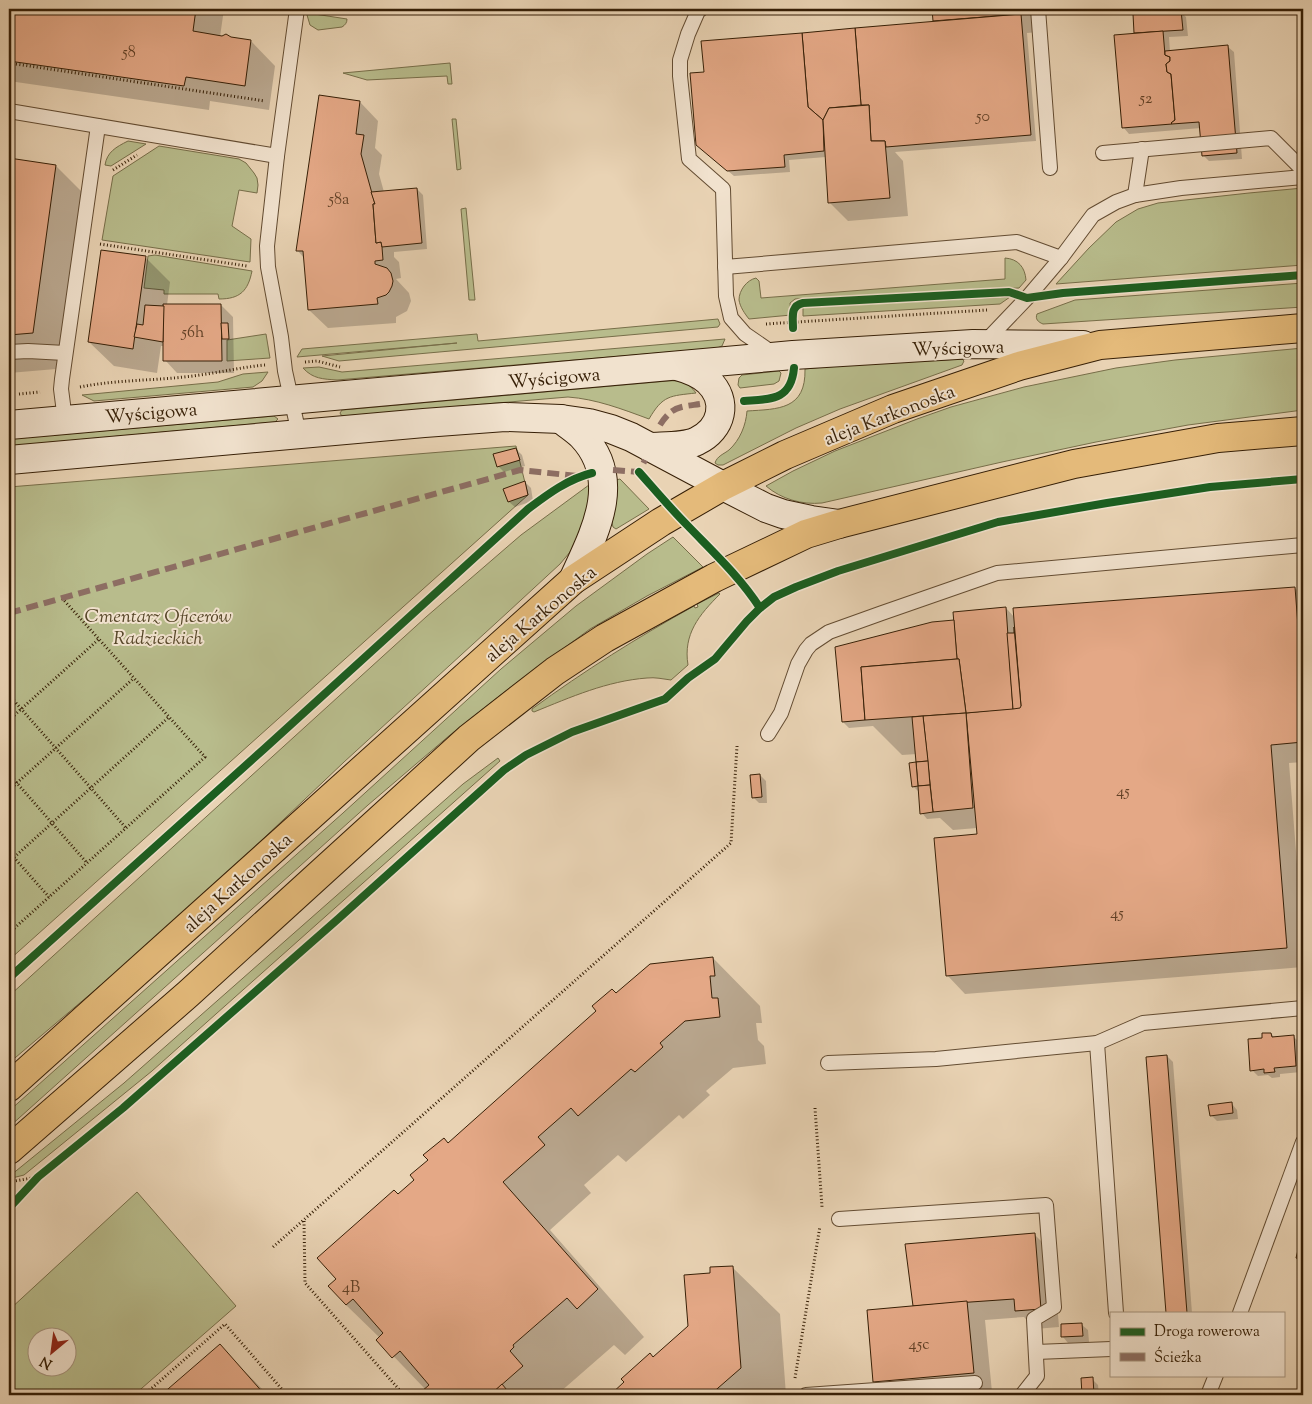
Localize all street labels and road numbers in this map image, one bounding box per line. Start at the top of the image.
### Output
street label: Wyścigowa [911,334,1005,365]
street label: Wyścigowa [507,362,602,397]
street label: aleja Karkonoska [820,379,960,454]
street label: Wyścigowa [104,397,199,432]
street label: aleja Karkonoska [480,560,603,670]
street label: aleja Karkonoska [178,827,299,940]

